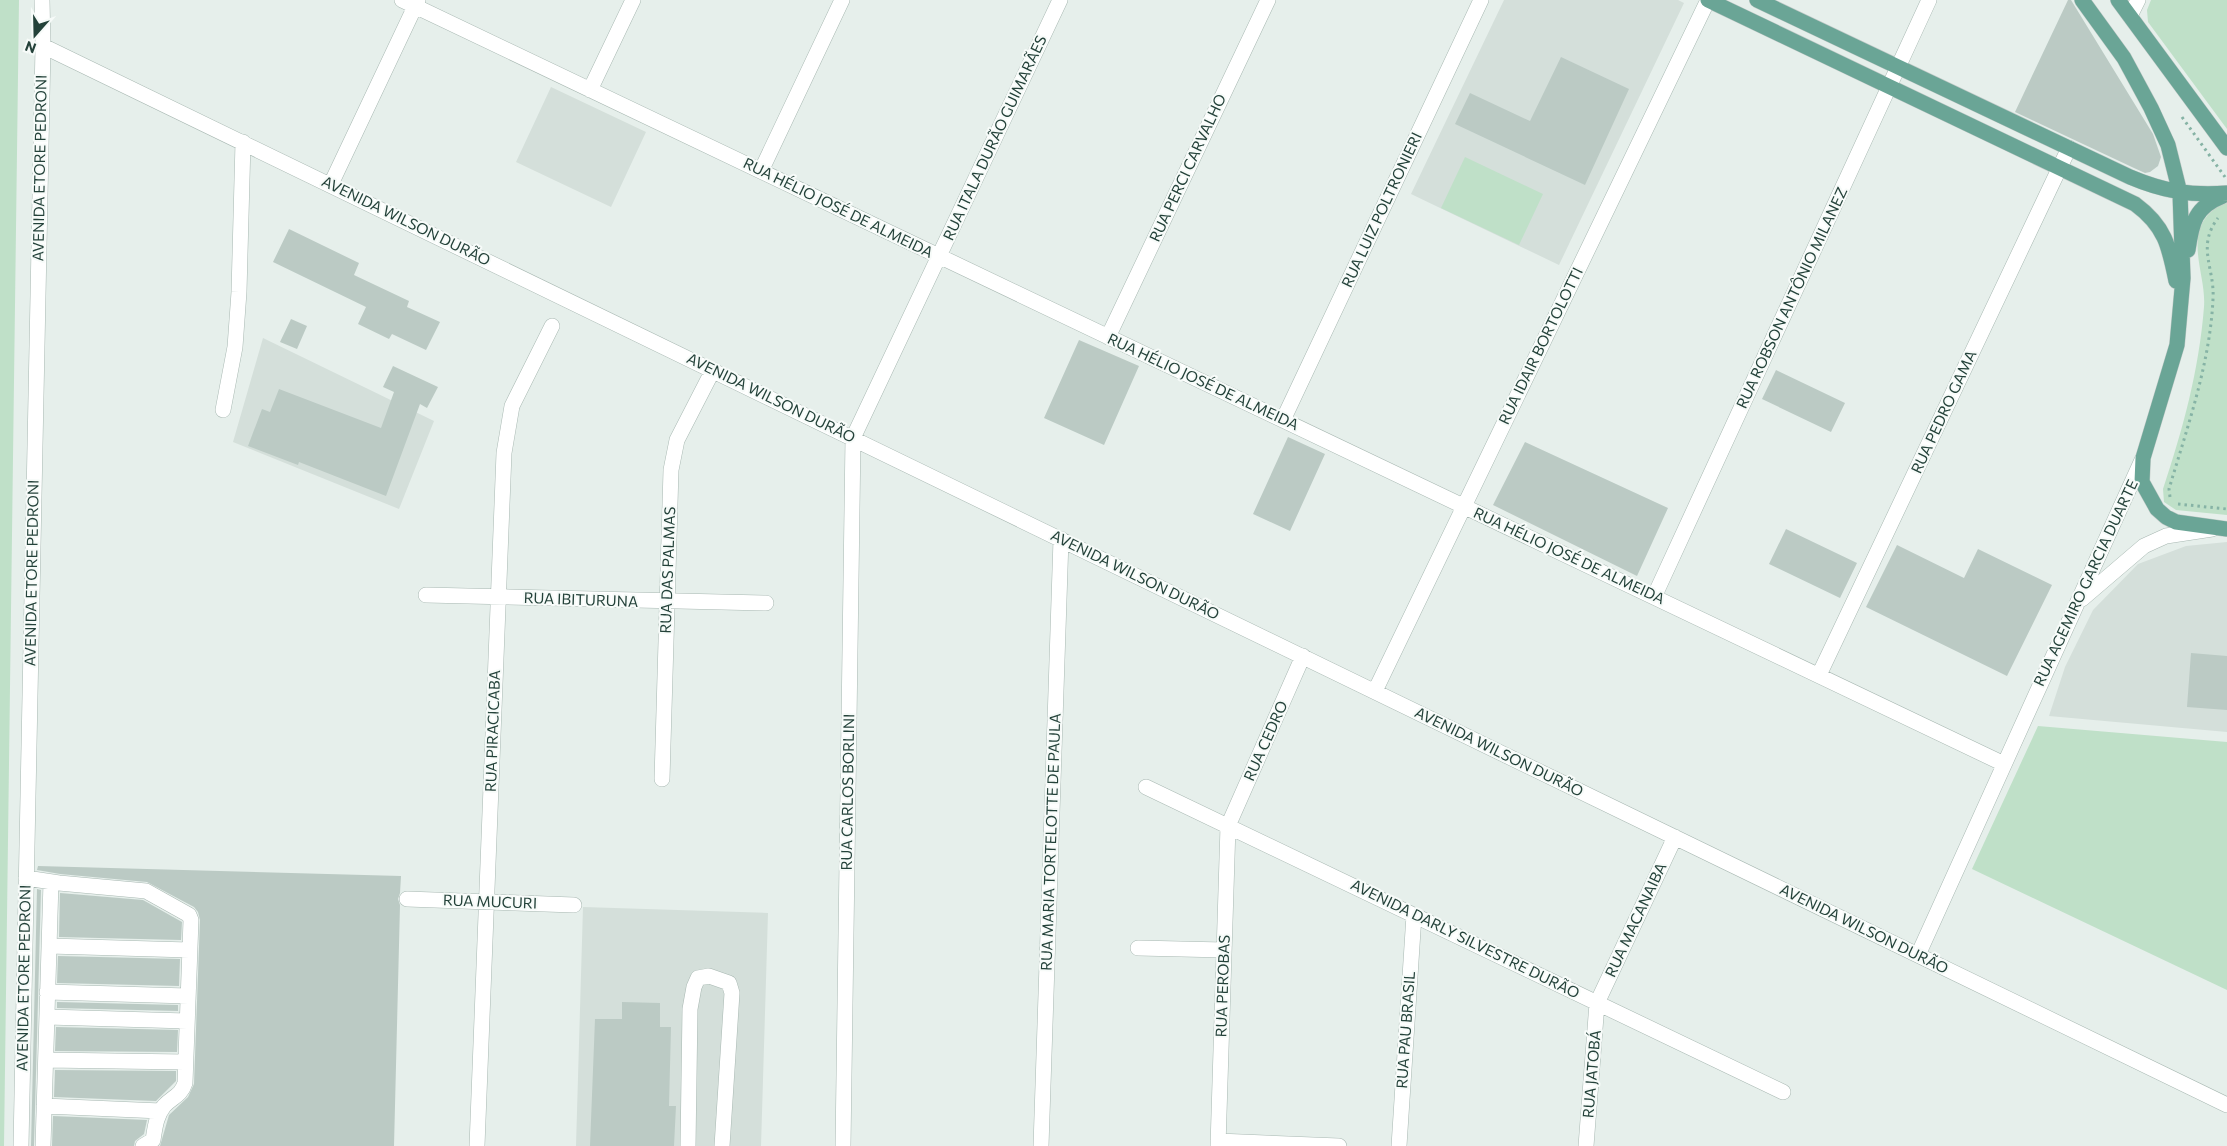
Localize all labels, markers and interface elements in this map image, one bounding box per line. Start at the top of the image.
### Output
north arrow [10,10,60,60]
street label: RUA ITALA DURÃO GUIMARÃES [939,32,1050,243]
text: N [23,38,38,57]
street label: AVENIDA ETORE PEDRONI [28,74,50,262]
street label: RUA PERCI CARVALHO [1145,91,1229,244]
street label: RUA LUIZ POLTRONIERI [1337,129,1425,290]
street label: RUA HÉLIO JOSÉ DE ALMEIDA [741,152,937,261]
street label: AVENIDA WILSON DURÃO [319,171,494,269]
street label: RUA ROBSON ANTÔNIO MILANEZ [1731,184,1850,411]
street label: RUA IDAIR BORTOLOTTI [1494,264,1586,427]
street label: RUA HÉLIO JOSÉ DE ALMEIDA [1105,328,1302,433]
street label: RUA PEDRO GAMA [1907,347,1980,476]
street label: AVENIDA WILSON DURÃO [684,348,859,446]
street label: RUA AGEMIRO GARCIA DUARTE [2029,476,2141,689]
street label: AVENIDA ETORE PEDRONI [20,479,42,667]
street label: RUA HÉLIO JOSÉ DE ALMEIDA [1471,502,1668,607]
street label: RUA DAS PALMAS [656,506,678,634]
street label: AVENIDA WILSON DURÃO [1048,525,1223,623]
street label: RUA IBITURUNA [524,588,639,610]
street label: RUA PIRACICABA [481,670,503,792]
street label: RUA CEDRO [1239,698,1291,783]
street label: AVENIDA WILSON DURÃO [1412,702,1587,800]
street label: RUA MARIA TORTELOTTE DE PAULA [1037,713,1063,971]
street label: RUA CARLOS BORLINI [837,714,857,870]
street label: RUA MACANAIBA [1601,859,1669,980]
street label: AVENIDA DARLY SILVESTRE DURÃO [1348,875,1583,1001]
street label: AVENIDA WILSON DURÃO [1777,879,1952,977]
street label: AVENIDA ETORE PEDRONI [12,884,34,1072]
street label: RUA MUCURI [443,890,537,912]
street label: RUA PEROBAS [1211,934,1233,1038]
street label: RUA PAU BRASIL [1392,970,1418,1089]
street label: RUA JATOBÁ [1577,1029,1604,1119]

